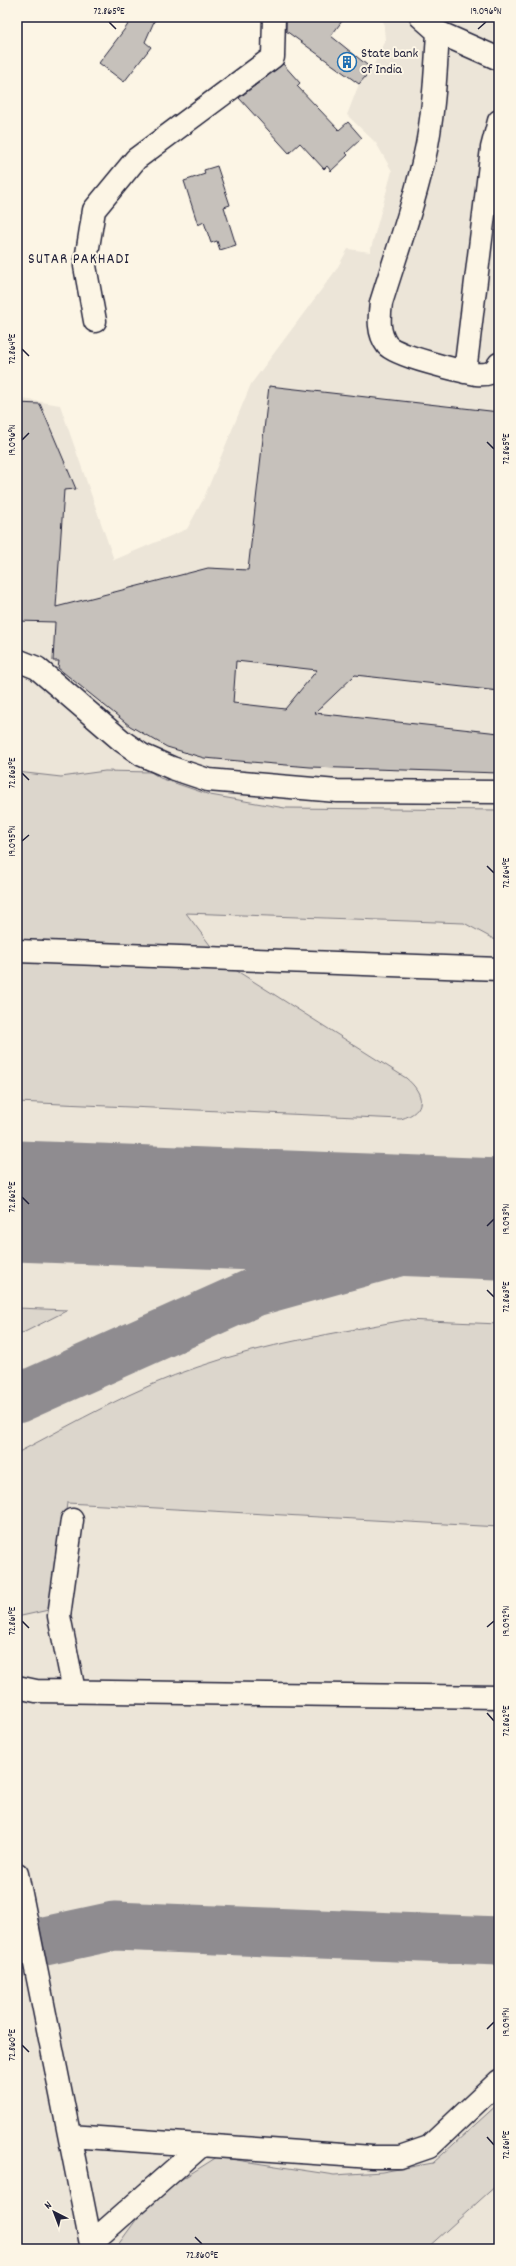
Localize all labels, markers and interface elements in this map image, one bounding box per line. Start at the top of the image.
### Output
text: 72.865°E [93,5,125,19]
text: 19.096°N [470,5,502,19]
place label: State bank of India [361,44,419,80]
building icon: State bank of India [336,51,358,73]
district label: SUTAR PAKHADI [28,249,130,271]
text: 72.864°E [6,333,20,364]
text: 19.096°N [6,424,20,456]
text: 72.865°E [500,433,514,465]
text: 72.863°E [6,757,20,788]
text: 19.095°N [6,825,20,857]
text: 72.864°E [500,857,514,888]
text: 72.862°E [6,1181,20,1212]
text: 19.093°N [500,1203,514,1235]
text: 72.863°E [500,1281,514,1312]
text: 19.092°N [500,1605,514,1636]
text: 72.861°E [6,1606,20,1635]
text: 72.862°E [500,1705,514,1736]
text: 19.091°N [500,2008,514,2036]
text: 72.860°E [6,2029,20,2061]
text: 72.861°E [500,2130,514,2159]
north arrow [34,2192,74,2232]
text: N [41,2198,56,2214]
text: 72.860°E [186,2249,218,2263]

